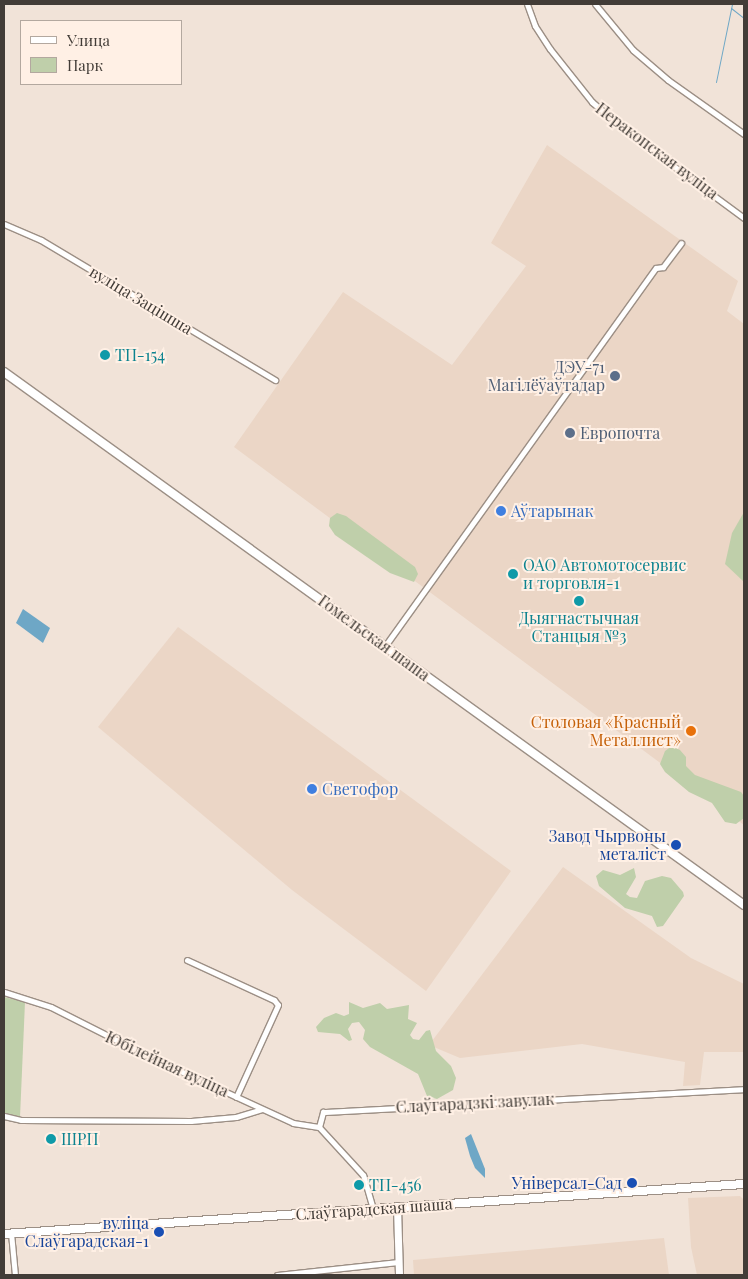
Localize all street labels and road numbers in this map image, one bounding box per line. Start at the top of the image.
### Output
street label: Перакопская вуліца [592,99,722,203]
street label: вуліца Зацішша [86,262,196,338]
street label: Гомельская шаша [314,591,434,685]
street label: Юбілейная вуліца [102,1027,232,1101]
street label: Слаўгарадзкі завулак [395,1089,555,1117]
street label: Слаўгарадская шаша [295,1194,453,1224]

